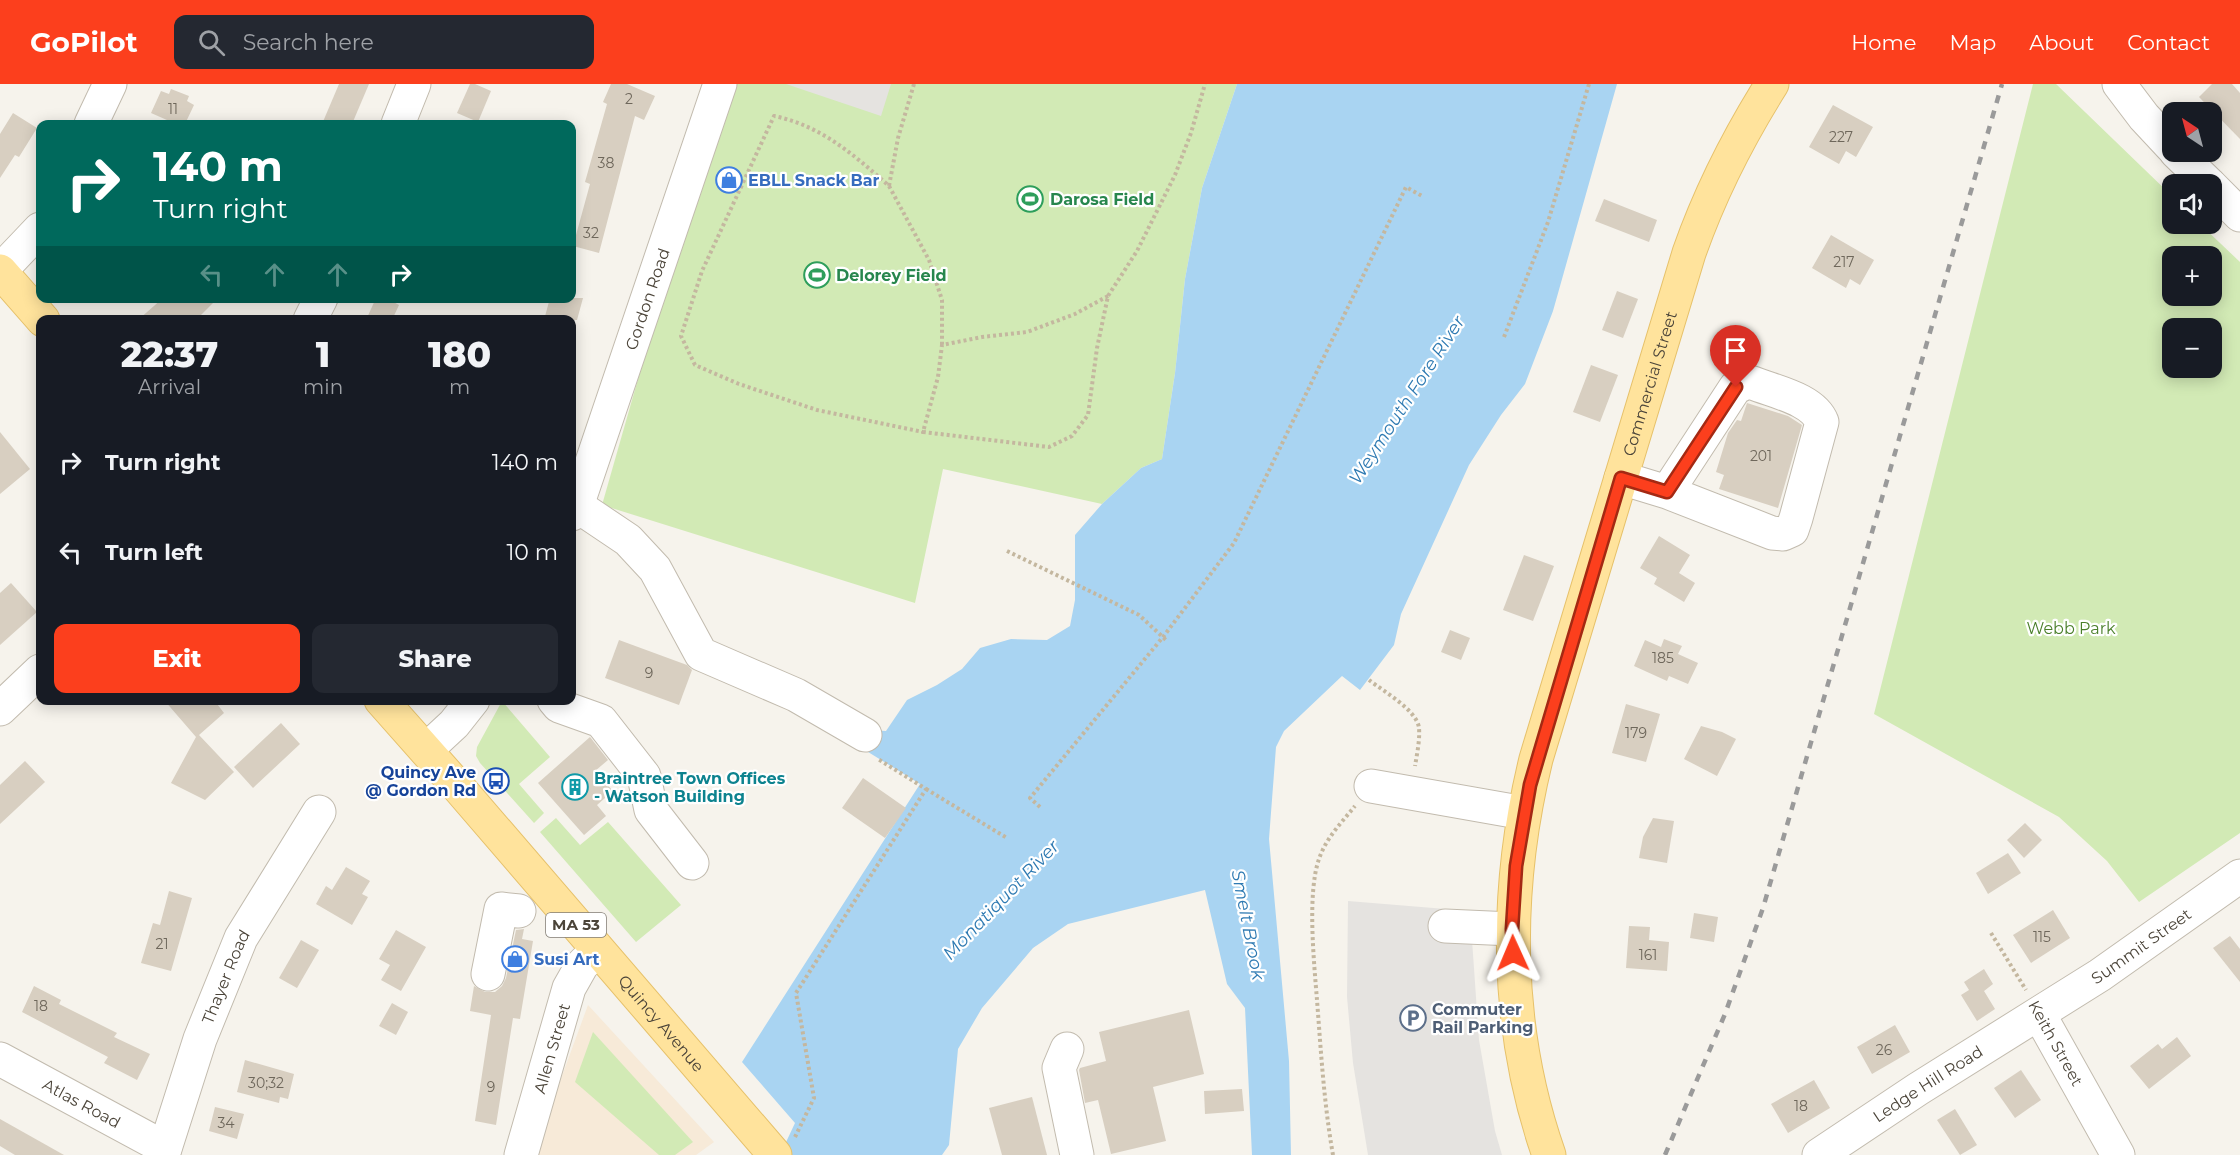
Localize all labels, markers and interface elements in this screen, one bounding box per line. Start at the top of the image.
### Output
search box [174,15,594,69]
text: GoPilot [30,25,138,59]
icon: search [195,26,228,59]
text: Search here [243,29,374,56]
text: Home [1851,30,1916,55]
text: Map [1949,30,1996,55]
text: About [2029,30,2094,55]
text: Contact [2127,30,2210,55]
house number: 2 [625,90,633,108]
house number: 11 [168,100,178,118]
north arrow [2162,102,2222,162]
map controls [2162,102,2222,378]
house number: 227 [1829,128,1853,146]
text: 140 m [153,140,283,192]
icon: right [54,144,132,222]
house number: 38 [598,154,614,172]
shop icon: EBLL Snack Bar [714,165,744,195]
place label: EBLL Snack Bar [748,171,880,190]
button: sound [2162,174,2222,234]
sports icon: Darosa Field [1015,184,1045,214]
place label: Darosa Field [1050,190,1154,209]
text: Turn right [153,192,288,225]
house number: 32 [583,224,599,242]
street label: Gordon Road [622,246,674,352]
button: + [2162,246,2222,306]
house number: 217 [1833,253,1855,271]
icon: left [195,258,228,291]
icon: ahead [258,258,291,291]
icon: ahead [321,258,354,291]
icon: right [384,258,417,291]
sports icon: Delorey Field [802,260,832,290]
place label: Delorey Field [836,266,947,285]
street label: Commercial Street [1619,308,1681,458]
water label: Weymouth Fore River [1344,311,1470,488]
button: − [2162,318,2222,378]
pin [1710,325,1761,387]
text: 22:37 [121,332,218,376]
text: 1 [316,332,330,376]
text: 180 [428,332,491,376]
icon: arrive [1719,334,1752,367]
text: Arrival [138,375,201,399]
text: min [303,375,343,399]
text: m [449,375,470,399]
icon: right [54,446,87,479]
house number: 201 [1750,447,1772,465]
text: Turn right [105,449,220,476]
text: 140 m [492,449,558,476]
icon: left [54,536,87,569]
text: Turn left [105,539,203,566]
text: 10 m [506,539,558,566]
park label: Webb Park [2027,619,2116,638]
button: Exit [54,624,300,693]
button: Share [312,624,558,693]
house number: 185 [1652,649,1674,667]
house number: 9 [645,664,653,682]
house number: 179 [1625,724,1647,742]
place label: Quincy Ave @ Gordon Rd [365,763,476,800]
bus stop icon: Quincy Ave @ Gordon Rd [481,766,511,796]
place label: Braintree Town Offices - Watson Building [594,769,786,806]
building icon: Braintree Town Offices - Watson Building [560,772,590,802]
water label: Monatiquot River [938,835,1064,964]
water label: Smelt Brook [1227,868,1270,983]
street label: Summit Street [2088,904,2195,988]
road number: MA 53 [546,913,606,937]
position arrow [1481,921,1545,985]
street label: Thayer Road [198,926,254,1027]
house number: 115 [2033,928,2051,946]
house number: 21 [155,935,169,953]
shop icon: Susi Art [500,944,530,974]
house number: 161 [1639,946,1657,964]
place label: Susi Art [534,950,599,969]
street label: Quincy Avenue [614,971,708,1076]
house number: 18 [34,997,48,1015]
street label: Keith Street [2024,997,2087,1090]
place label: Commuter Rail Parking [1432,1000,1534,1037]
street label: Allen Street [530,1001,574,1096]
parking icon: Commuter Rail Parking [1398,1003,1428,1033]
house number: 26 [1876,1041,1893,1059]
street label: Ledge Hill Road [1869,1042,1986,1126]
house number: 30;32 [248,1074,284,1092]
street label: Atlas Road [39,1075,124,1132]
house number: 9 [487,1078,495,1096]
house number: 18 [1794,1097,1808,1115]
house number: 34 [217,1114,235,1132]

